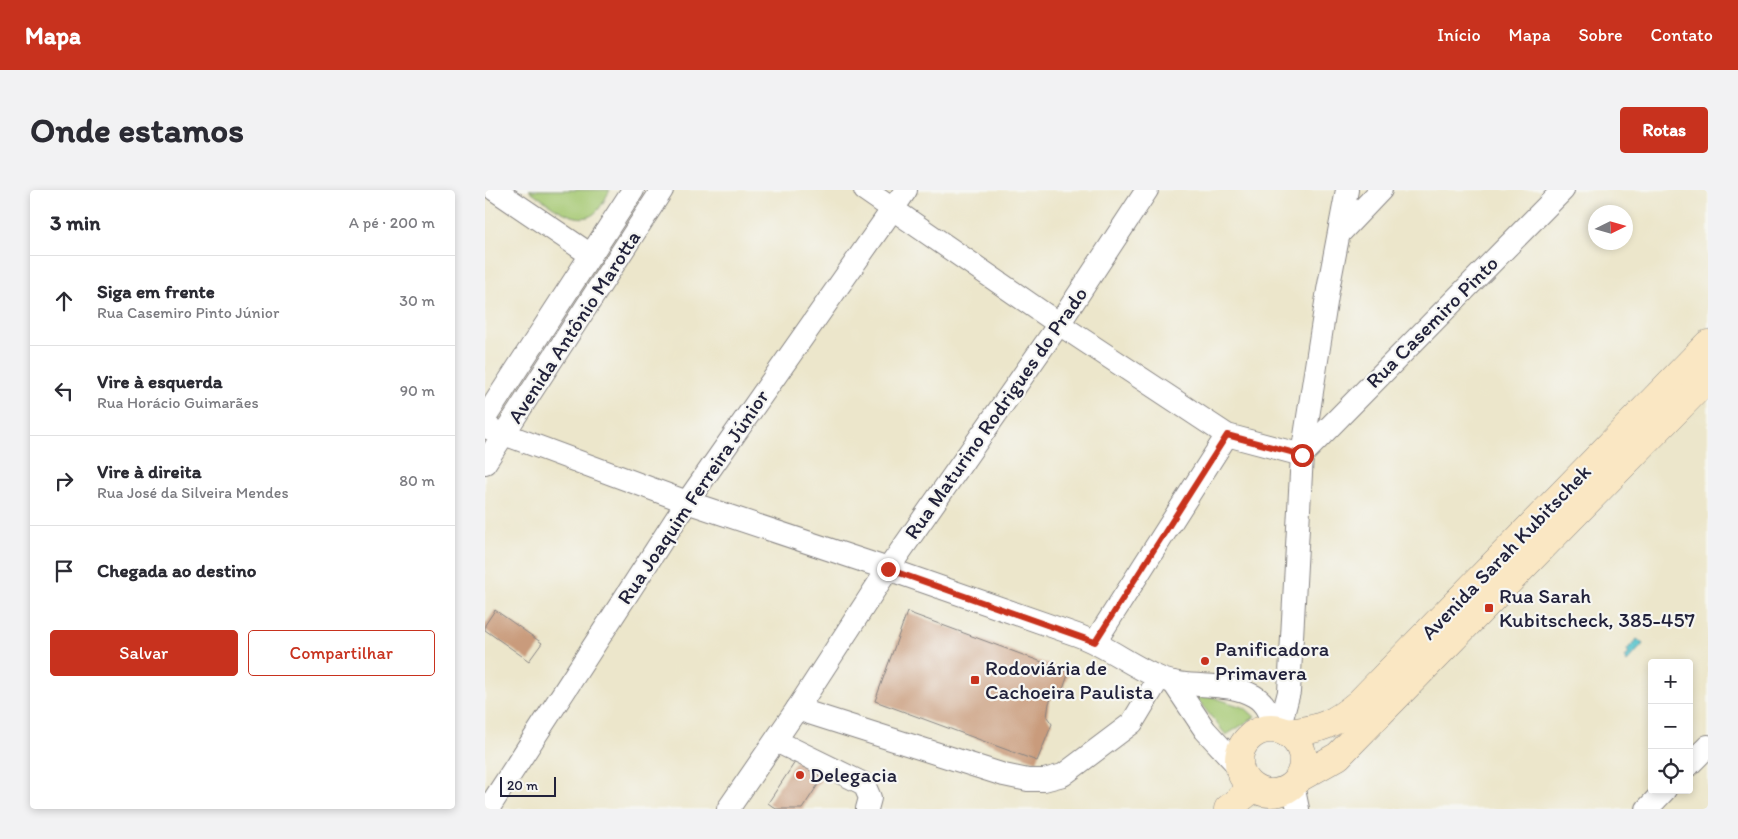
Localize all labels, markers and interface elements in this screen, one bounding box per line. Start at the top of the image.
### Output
text: Mapa [25,21,81,50]
text: Início [1437,24,1481,46]
text: Mapa [1509,24,1551,46]
text: Sobre [1579,24,1623,46]
text: Contato [1651,24,1713,46]
button: Rotas [1620,107,1708,153]
text: Onde estamos [30,109,244,151]
north arrow [1588,205,1633,250]
text: 3 min [50,210,100,235]
text: A pé · 200 m [349,213,435,232]
street label: Avenida Antônio Marotta [502,226,645,428]
street label: Rua Casemiro Pinto [1360,250,1503,393]
text: Siga em frente [97,280,215,303]
street label: Rua Maturino Rodrigues do Prado [899,282,1093,544]
icon: ahead [50,287,78,315]
text: 30 m [399,291,435,310]
text: Rua Casemiro Pinto Júnior [97,303,279,322]
text: Vire à esquerda [97,370,223,393]
icon: left [50,377,78,405]
text: 90 m [400,381,435,400]
street label: Rua Joaquim Ferreira Júnior [611,384,774,609]
text: Rua Horácio Guimarães [97,393,259,412]
route start [1291,444,1314,467]
street label: Avenida Sarah Kubitschek [1416,459,1596,644]
text: Vire à direita [97,460,202,483]
icon: right [50,467,78,495]
text: 80 m [399,471,435,490]
text: Rua José da Silveira Mendes [97,483,289,502]
icon: arrive [50,557,78,585]
route end [877,558,900,581]
text: Chegada ao destino [97,559,256,582]
place label: Rua Sarah Kubitscheck, 385-457 [1499,583,1695,632]
marker: Rua Sarah Kubitscheck, 385-457 [1483,602,1495,614]
button: Salvar [50,630,238,676]
button: Compartilhar [248,630,435,676]
place label: Panificadora Primavera [1215,636,1329,685]
place label: Rodoviária de Cachoeira Paulista [985,655,1154,704]
marker: Panificadora Primavera [1199,655,1211,667]
map controls [1648,659,1693,794]
button: + [1648,659,1693,704]
marker: Rodoviária de Cachoeira Paulista [969,674,981,686]
button: − [1648,704,1693,749]
button: locate [1648,749,1693,794]
place label: Delegacia [810,762,897,787]
marker: Delegacia [794,769,806,781]
scale bar [500,774,556,797]
text: 20 m [507,777,538,794]

